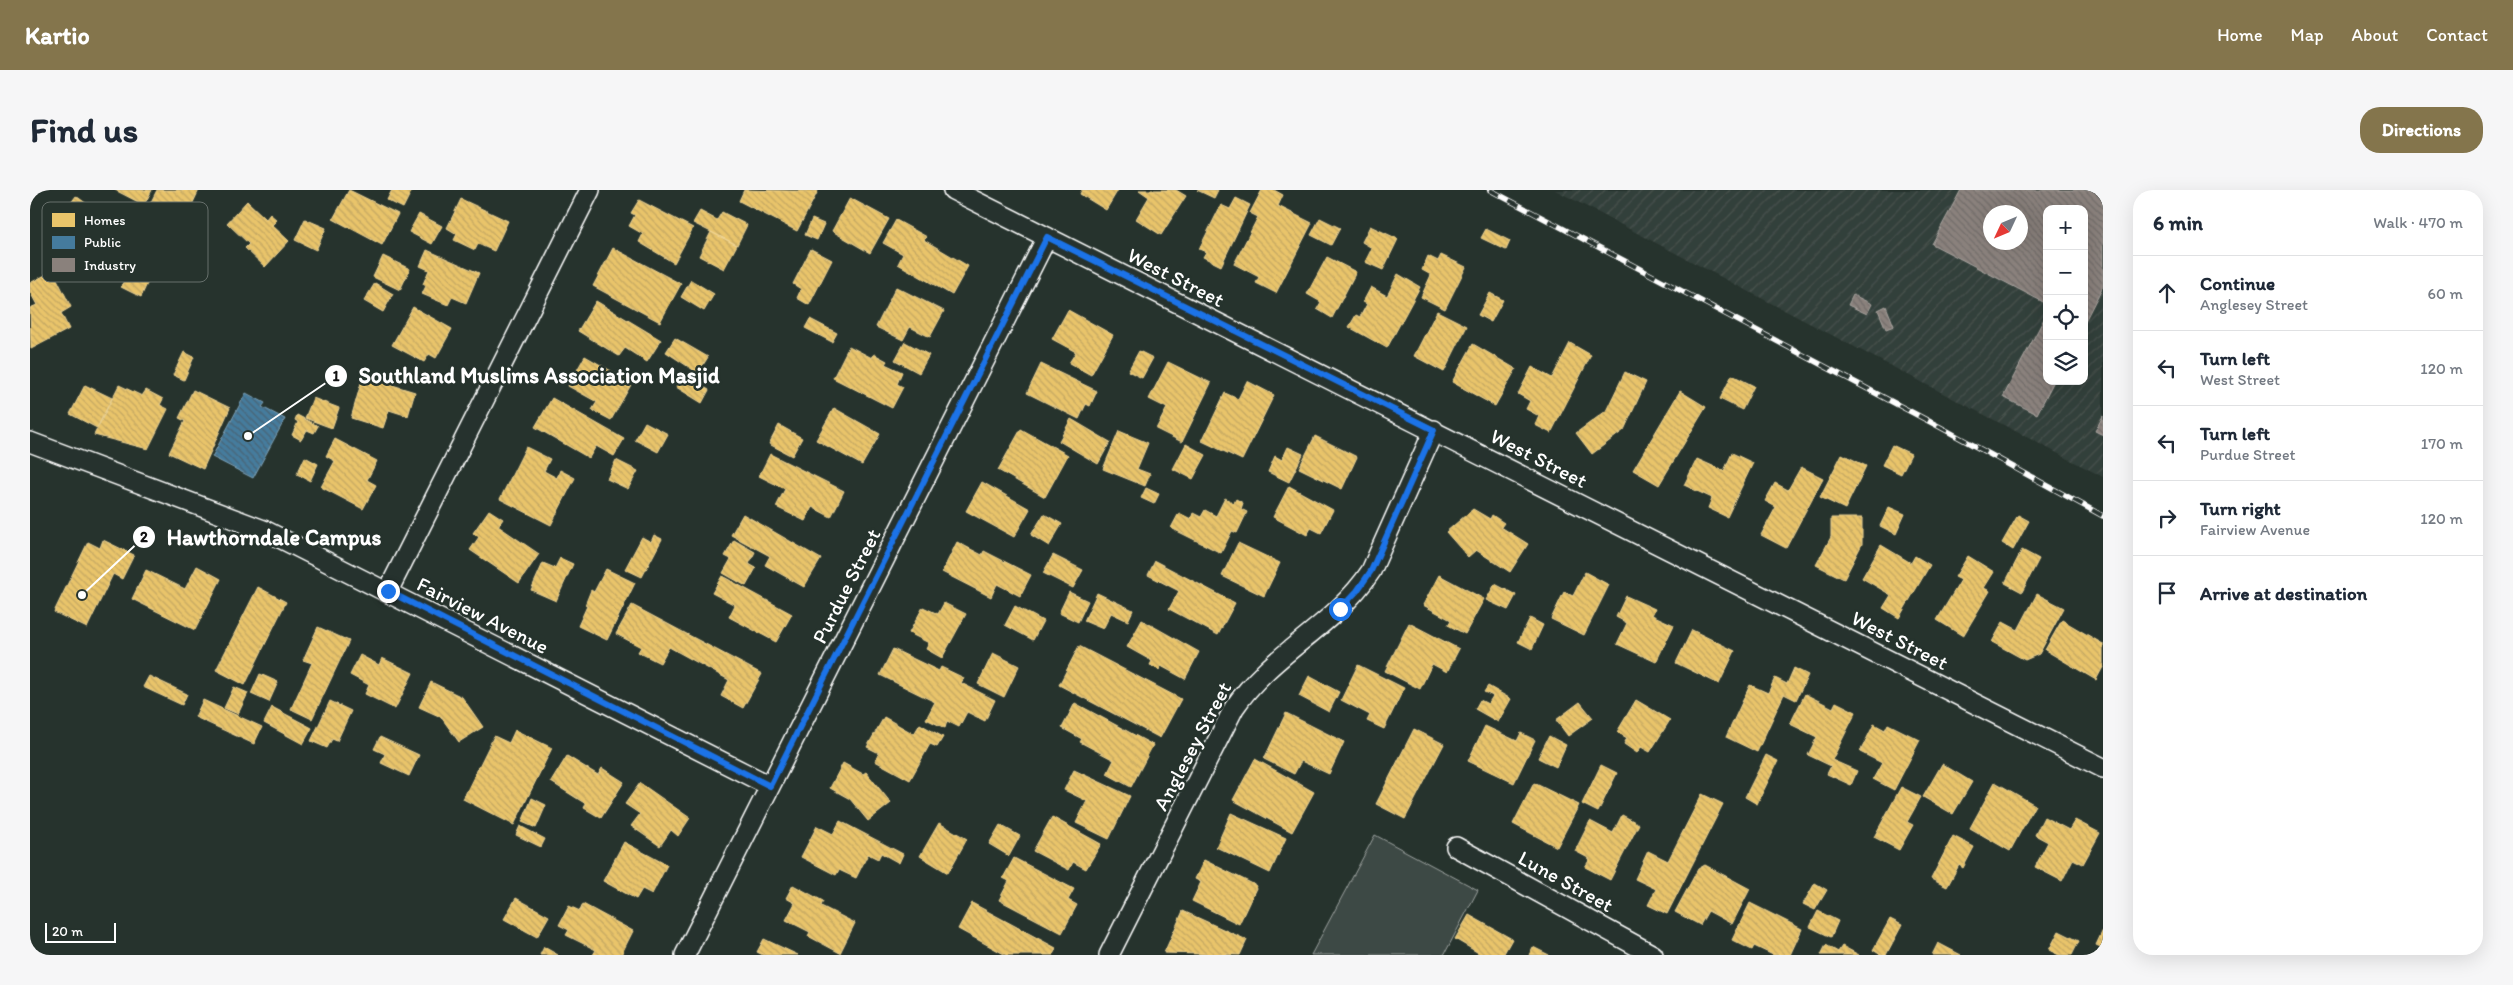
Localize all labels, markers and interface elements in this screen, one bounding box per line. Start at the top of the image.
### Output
text: Kartio [25,21,90,50]
text: Home [2217,24,2263,46]
text: Map [2291,24,2324,46]
text: About [2352,24,2398,46]
text: Contact [2426,24,2488,46]
button: Directions [2360,107,2483,153]
text: Find us [30,109,138,151]
legend [42,202,208,282]
north arrow [1983,205,2028,250]
map controls [2043,205,2088,385]
button: + [2043,205,2088,250]
text: 6 min [2153,210,2203,235]
text: Homes [84,212,126,229]
text: Walk · 470 m [2373,213,2463,232]
text: Public [84,234,122,251]
street label: West Street [1124,242,1229,312]
button: − [2043,250,2088,295]
text: Industry [84,257,136,274]
text: Continue [2200,272,2275,295]
icon: ahead [2153,279,2181,307]
text: 60 m [2428,284,2463,303]
button: locate [2043,295,2088,340]
text: Anglesey Street [2200,295,2308,314]
button: layers [2043,340,2088,385]
text: Turn left [2200,347,2270,370]
icon: left [2153,354,2181,382]
callout: Southland Muslims Association Masjid [323,357,730,394]
text: 120 m [2420,359,2463,378]
text: Southland Muslims Association Masjid [358,362,720,389]
text: 1 [333,367,340,385]
text: West Street [2200,370,2280,389]
text: Turn left [2200,422,2270,445]
street label: West Street [1487,423,1592,493]
icon: left [2153,429,2181,457]
text: 170 m [2421,434,2463,453]
text: Purdue Street [2200,445,2296,464]
text: Turn right [2200,497,2281,520]
icon: right [2153,504,2181,532]
text: 120 m [2420,509,2463,528]
callout: Hawthorndale Campus [131,519,392,556]
text: Fairview Avenue [2200,520,2310,539]
text: Hawthorndale Campus [167,524,382,551]
street label: Purdue Street [806,524,886,648]
text: 2 [140,528,148,546]
street label: Fairview Avenue [413,571,553,659]
icon: arrive [2153,579,2181,607]
route end [377,580,400,603]
text: Arrive at destination [2200,582,2367,605]
route start [1329,598,1352,621]
street label: West Street [1848,605,1953,675]
street label: Anglesey Street [1148,677,1236,814]
street label: Lune Street [1514,845,1618,917]
scale bar [45,920,116,943]
text: 20 m [52,923,83,940]

